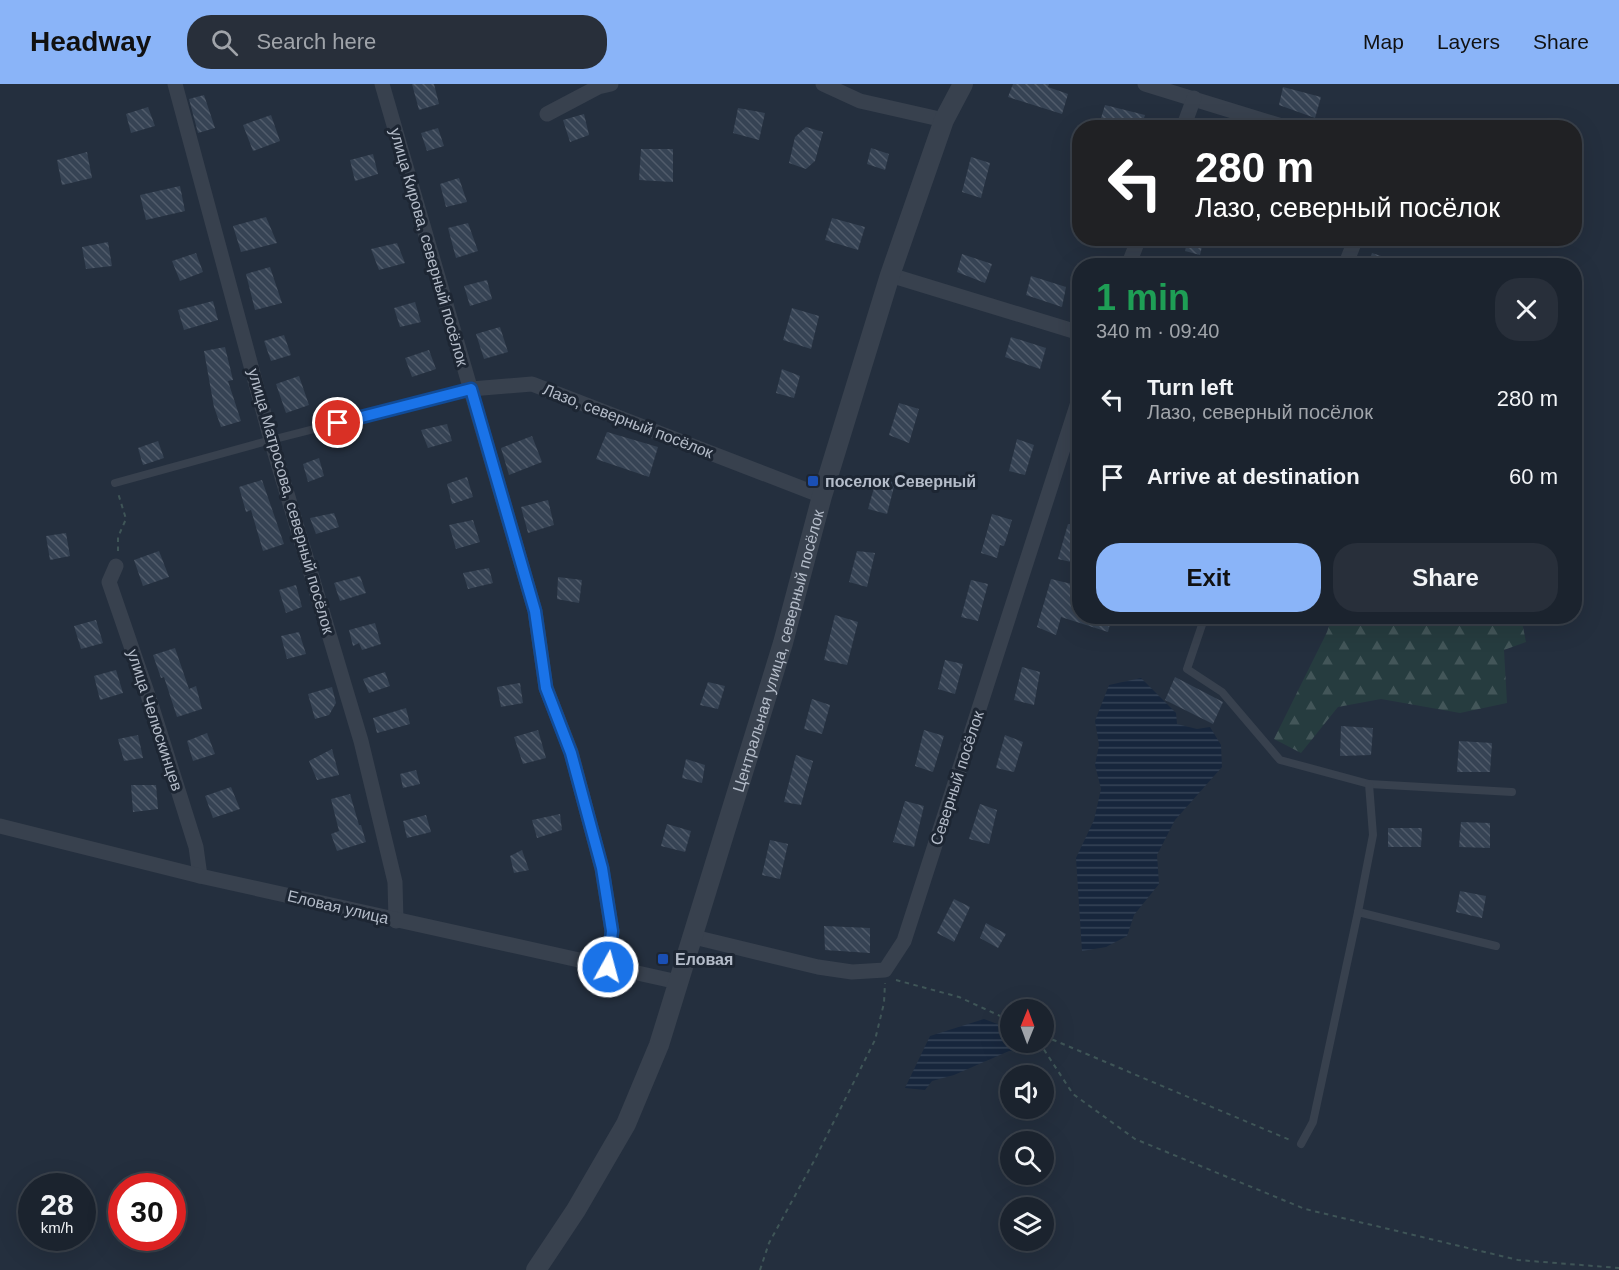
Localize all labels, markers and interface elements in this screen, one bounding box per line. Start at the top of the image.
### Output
search box [187,15,607,69]
text: Headway [30,26,151,57]
icon: search [208,26,241,59]
text: Search here [256,29,376,54]
text: Map [1363,30,1404,53]
text: Layers [1437,30,1500,53]
text: Share [1533,30,1589,53]
street label: улица Кирова, северный посёлок [387,126,472,369]
icon: left [1096,144,1174,222]
text: 280 m [1195,144,1314,191]
text: Лазо, северный посёлок [1195,193,1500,223]
text: 1 min [1096,277,1190,318]
button: close [1495,278,1558,341]
text: 340 m · 09:40 [1096,320,1219,342]
street label: улица Матросова, северный посёлок [245,366,337,637]
text: Turn left [1147,375,1233,400]
street label: Лазо, северный посёлок [541,381,716,462]
icon: left [1096,383,1129,416]
text: 280 m [1497,386,1558,411]
pin [312,397,363,448]
text: Лазо, северный посёлок [1147,401,1373,423]
icon: arrive [321,406,354,439]
icon: arrive [1096,461,1129,494]
text: Arrive at destination [1147,464,1360,489]
text: 60 m [1509,464,1558,489]
place label: поселок Северный [825,473,976,490]
marker: поселок Северный [806,474,820,488]
street label: Центральная улица, северный посёлок [729,507,827,794]
button: Exit [1096,543,1321,612]
button: Share [1333,543,1558,612]
street label: улица Челюскинцев [124,647,186,793]
street label: Северный посёлок [927,708,987,847]
street label: Еловая улица [286,887,390,927]
position arrow [576,935,640,999]
place label: Еловая [675,951,733,968]
marker: Еловая [656,952,670,966]
north arrow [1000,999,1054,1053]
map controls [1000,999,1054,1251]
button: sound [1000,1065,1054,1119]
button: search [1000,1131,1054,1185]
speed limit sign: 30 [108,1173,186,1251]
text: 28 [40,1188,74,1221]
button: layers [1000,1197,1054,1251]
text: km/h [41,1219,73,1236]

